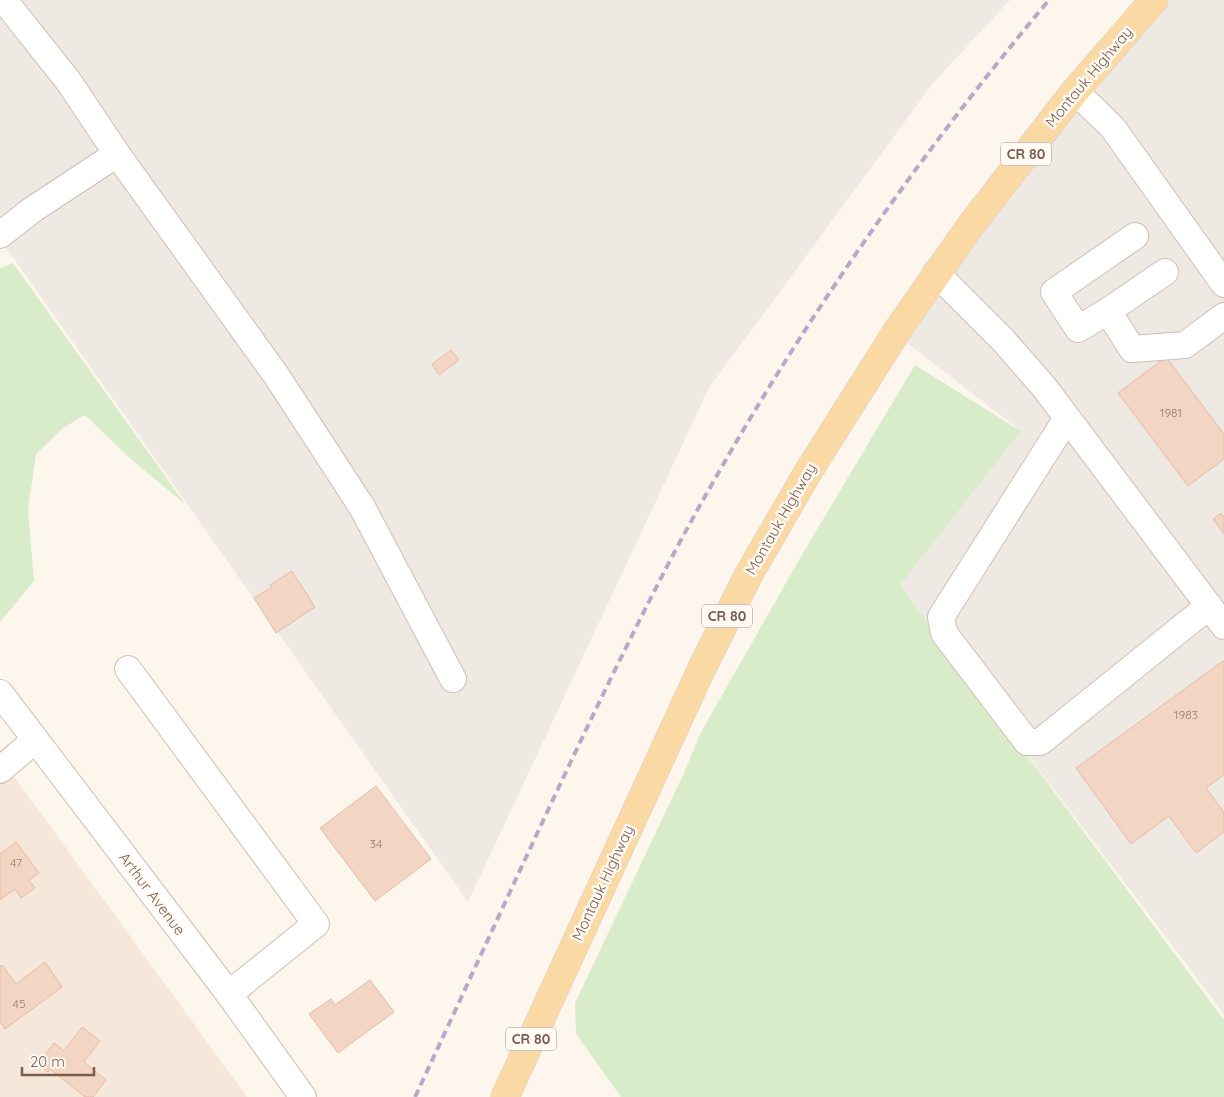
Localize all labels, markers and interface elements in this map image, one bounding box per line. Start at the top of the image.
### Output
street label: Montauk Highway [1041,22,1136,131]
road number: CR 80 [1001,142,1051,166]
house number: 1981 [1160,405,1182,420]
street label: Montauk Highway [741,460,820,578]
road number: CR 80 [702,604,752,628]
house number: 1983 [1174,707,1198,722]
street label: Montauk Highway [567,822,638,944]
house number: 34 [370,836,382,851]
street label: Arthur Avenue [115,849,190,939]
house number: 47 [10,855,22,870]
house number: 45 [13,996,25,1011]
road number: CR 80 [506,1028,556,1050]
scale bar [22,1044,95,1076]
text: 20 m [30,1052,65,1071]

